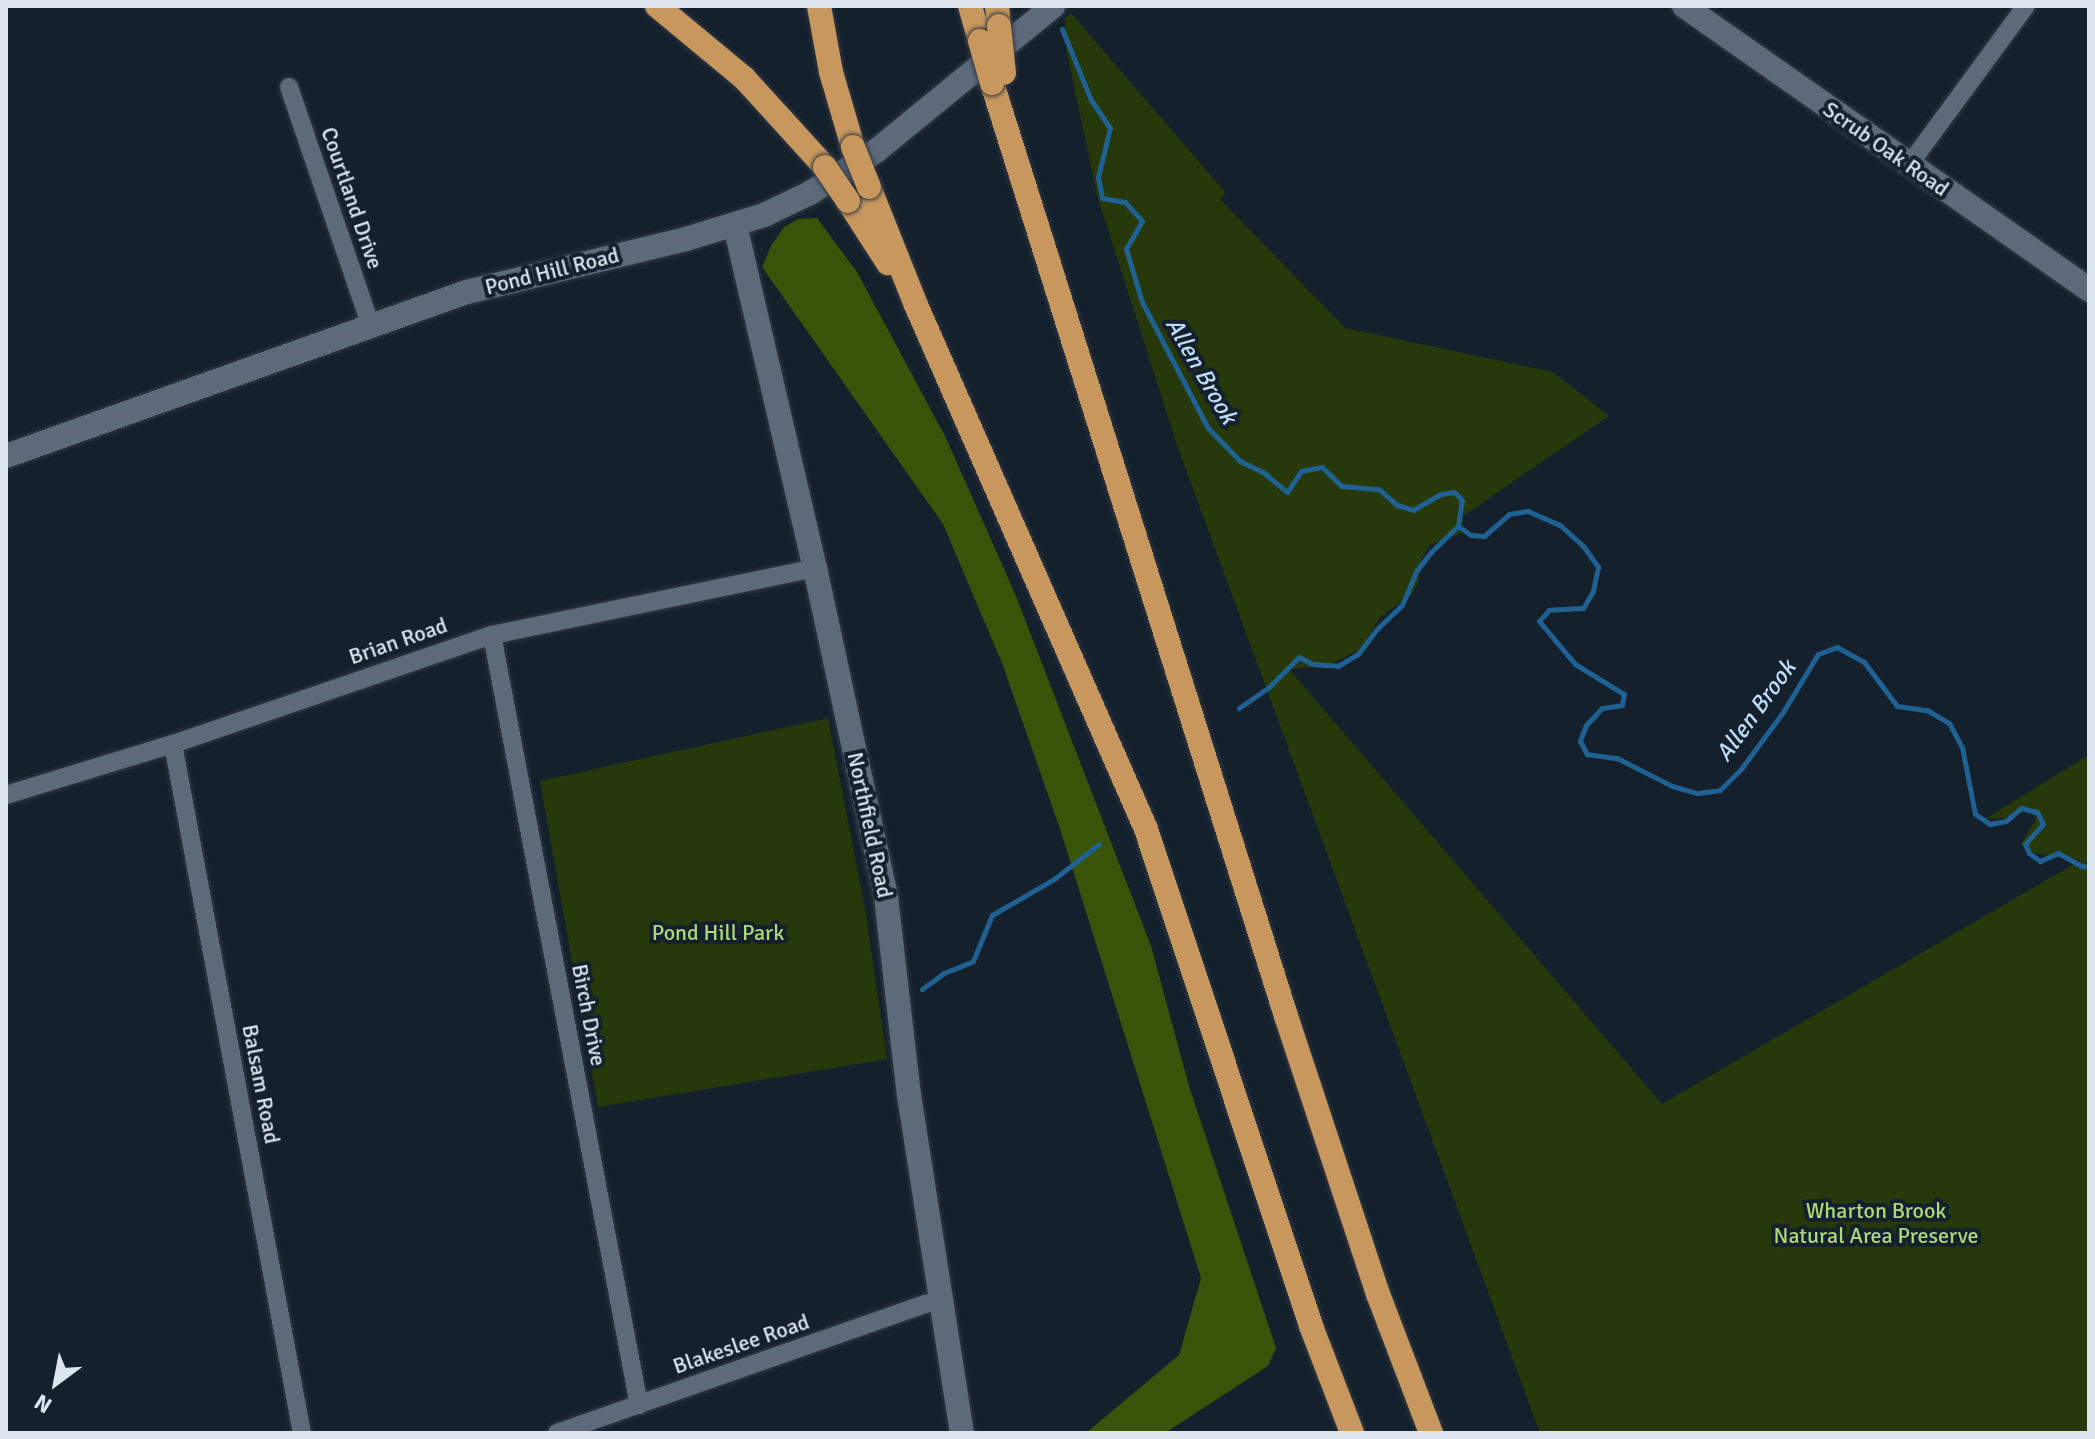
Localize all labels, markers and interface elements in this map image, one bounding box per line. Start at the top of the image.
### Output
street label: Scrub Oak Road [1818,96,1954,202]
street label: Courtland Drive [315,124,389,272]
street label: Pond Hill Road [482,242,622,300]
water label: Allen Brook [1159,313,1243,429]
street label: Brian Road [345,612,451,670]
water label: Allen Brook [1710,655,1802,767]
street label: Northfield Road [842,750,898,900]
park label: Pond Hill Park [652,920,784,946]
street label: Birch Drive [566,962,612,1068]
street label: Balsam Road [236,1022,286,1146]
park label: Wharton Brook Natural Area Preserve [1773,1197,1979,1248]
street label: Blakeslee Road [669,1308,813,1380]
north arrow [16,1343,96,1423]
text: N [29,1388,57,1419]

